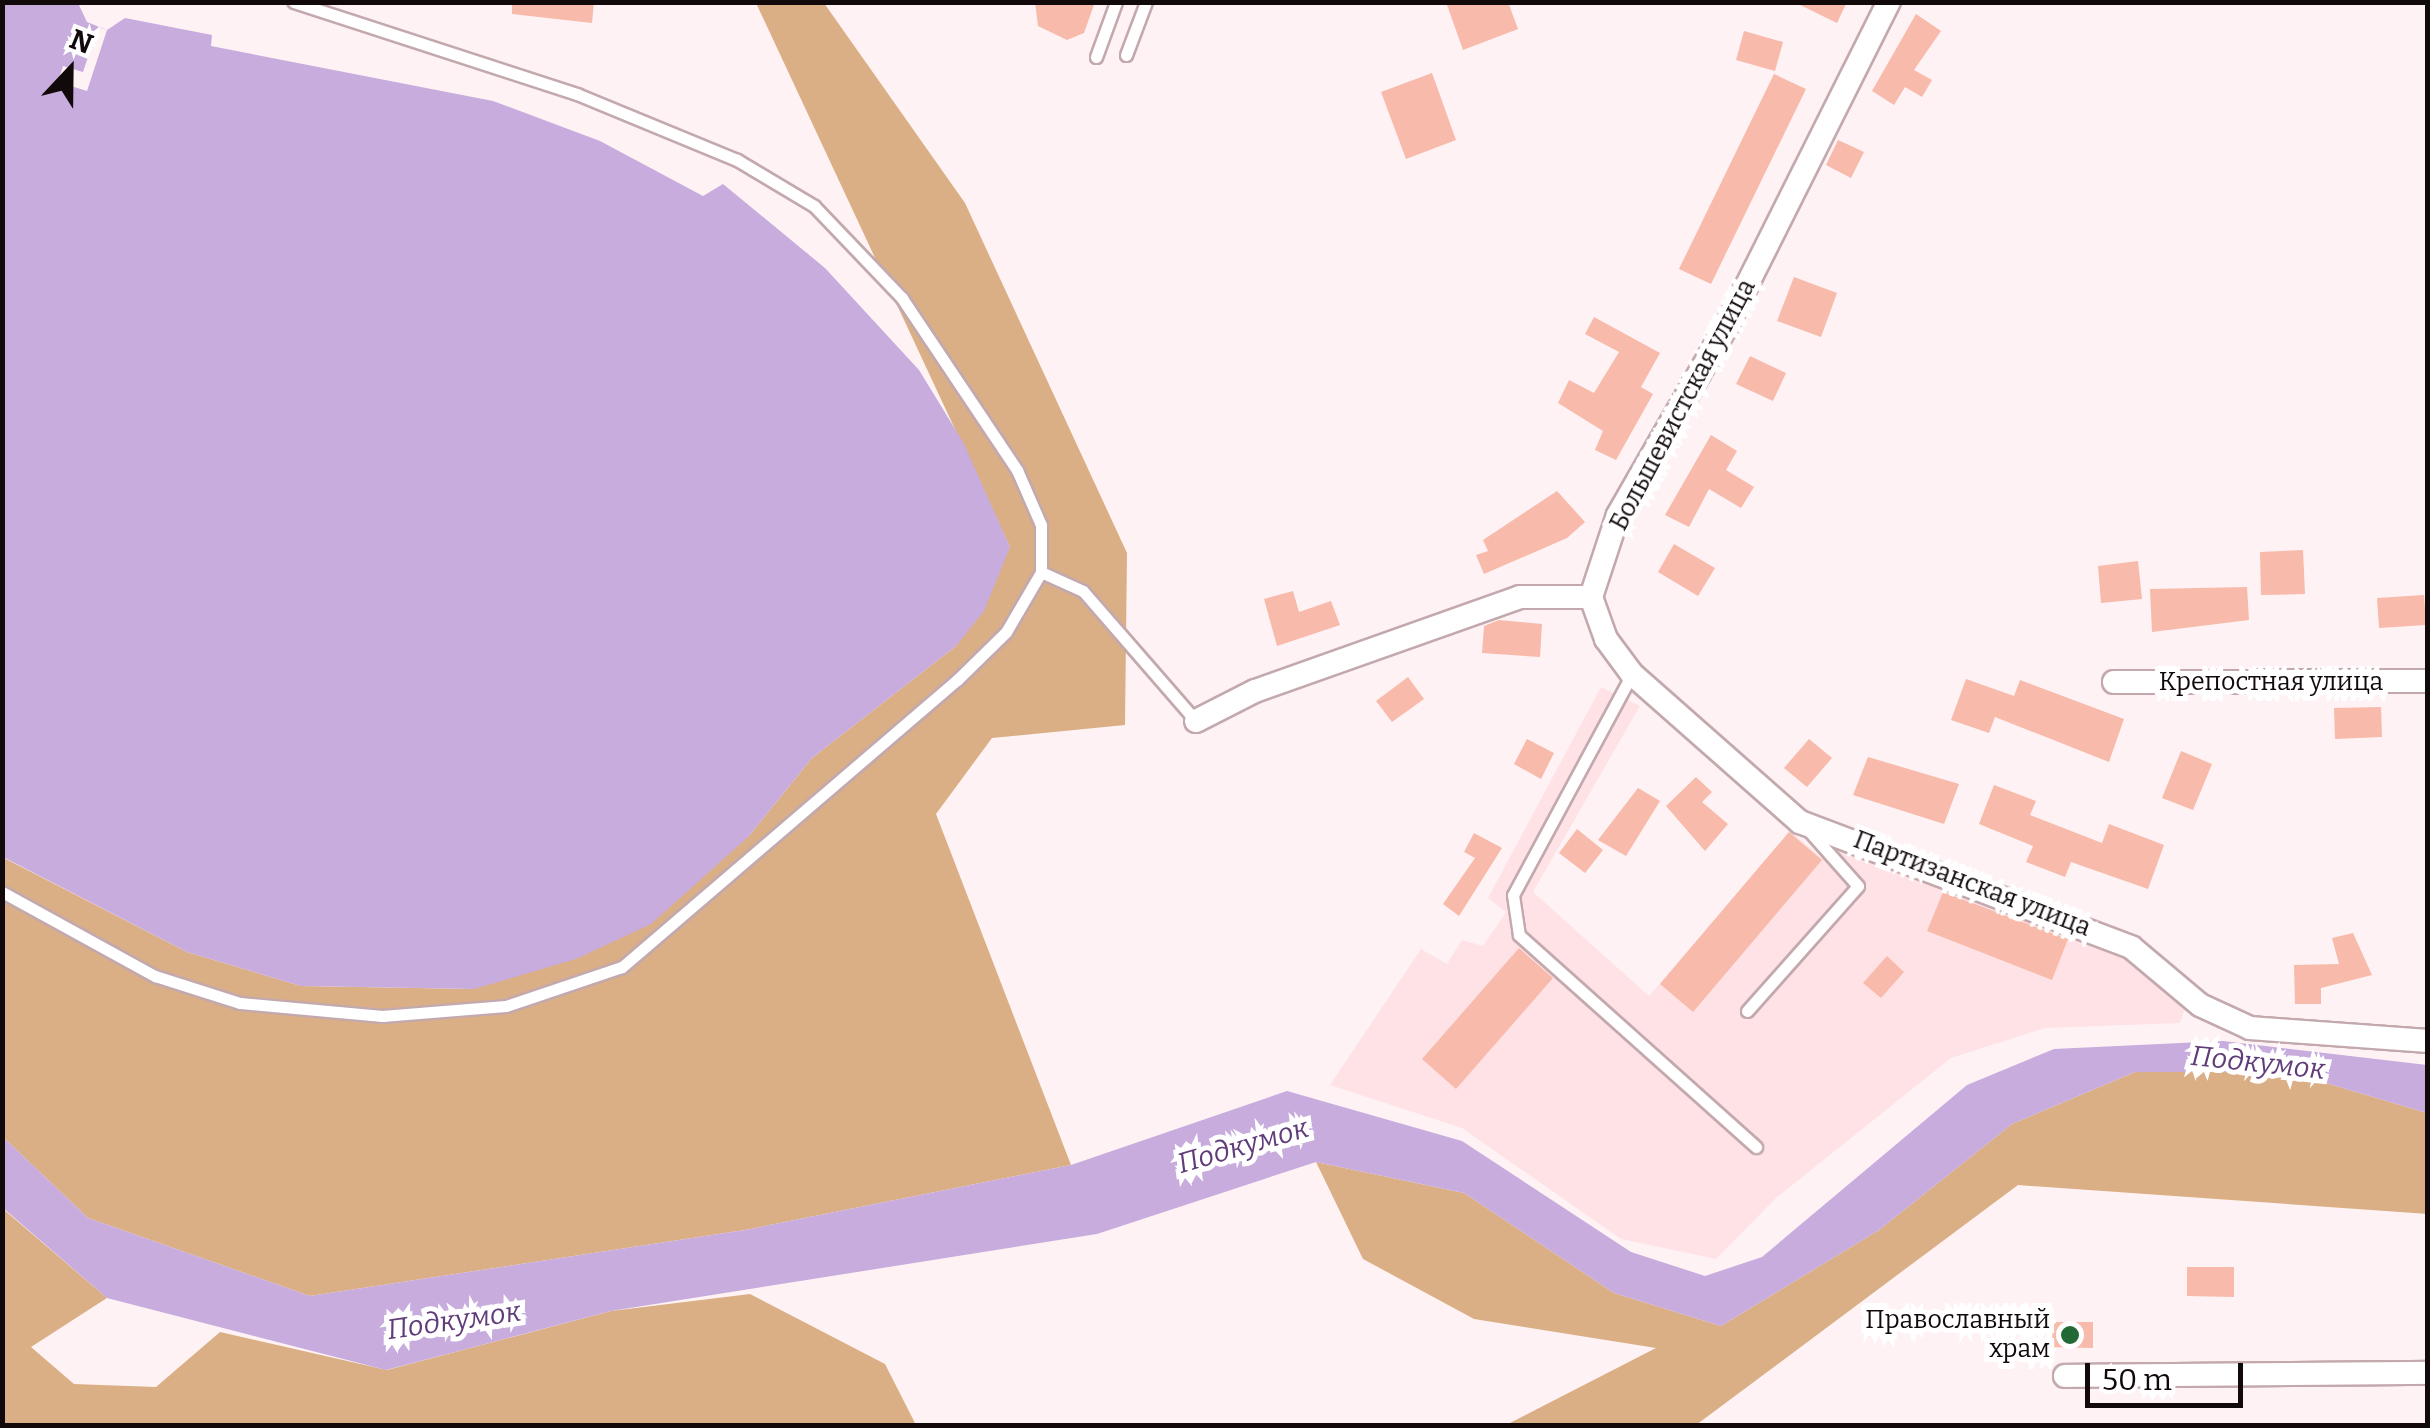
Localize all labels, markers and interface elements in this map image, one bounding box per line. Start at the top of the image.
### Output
north arrow [20,20,120,120]
text: N [65,22,98,61]
street label: Большевистская улица [1604,274,1762,536]
street label: Крепостная улица [2159,667,2383,697]
street label: Партизанская улица [1849,825,2095,943]
water label: Подкумок [2189,1039,2327,1087]
water label: Подкумок [1174,1111,1312,1181]
water label: Подкумок [385,1295,523,1347]
place label: Православный храм [1865,1306,2050,1365]
marker: Православный храм [2059,1324,2081,1346]
scale bar [2090,1343,2248,1405]
text: 50 m [2102,1362,2172,1398]

